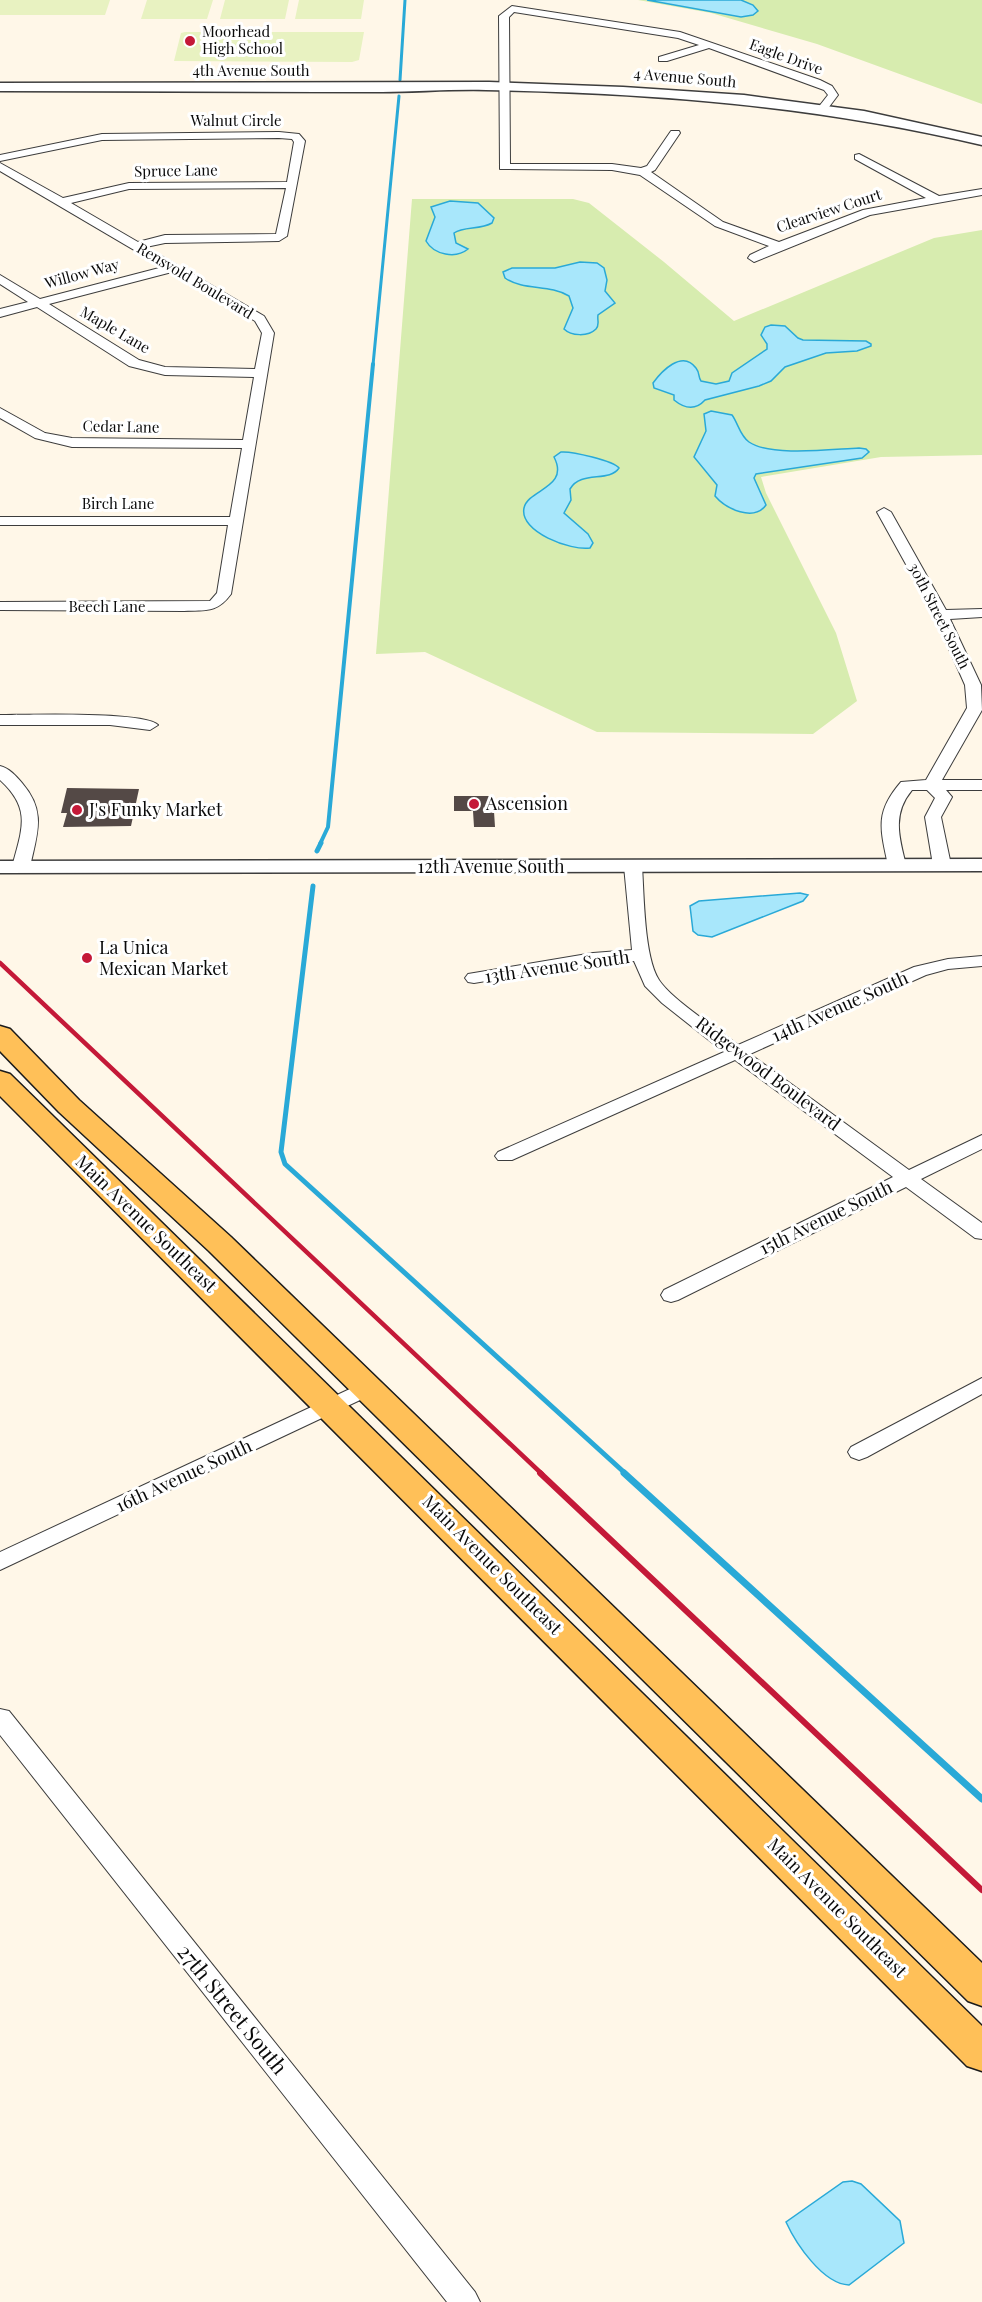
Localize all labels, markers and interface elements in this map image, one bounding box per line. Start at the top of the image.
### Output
place label: Moorhead High School [202,21,283,58]
marker: Moorhead High School [183,34,197,48]
street label: Eagle Drive [747,34,826,79]
street label: 4th Avenue South [192,60,310,80]
street label: 4 Avenue South [633,63,737,91]
street label: Walnut Circle [189,110,282,130]
street label: Spruce Lane [134,159,218,181]
street label: Clearview Court [773,183,885,236]
street label: Rensvold Boulevard [134,237,258,323]
street label: Willow Way [41,253,122,293]
street label: Maple Lane [77,301,154,357]
street label: Cedar Lane [82,415,160,437]
street label: Birch Lane [82,493,154,513]
street label: 30th Street South [905,559,975,672]
street label: Beech Lane [68,596,146,616]
place label: Ascension [485,791,568,815]
place label: J's Funky Market [88,797,223,821]
marker: Ascension [467,797,481,811]
marker: J's Funky Market [70,803,84,817]
street label: 12th Avenue South [418,854,565,878]
place label: La Unica Mexican Market [99,935,228,980]
street label: 13th Avenue South [483,944,631,988]
marker: La Unica Mexican Market [80,951,94,965]
street label: 14th Avenue South [767,965,912,1047]
street label: Ridgewood Boulevard [691,1011,846,1136]
street label: Main Avenue Southeast [71,1149,223,1298]
street label: 15th Avenue South [755,1174,897,1260]
street label: 16th Avenue South [112,1433,256,1517]
street label: Main Avenue Southeast [418,1489,568,1640]
street label: Main Avenue Southeast [763,1832,913,1983]
street label: 27th Street South [172,1938,295,2080]

